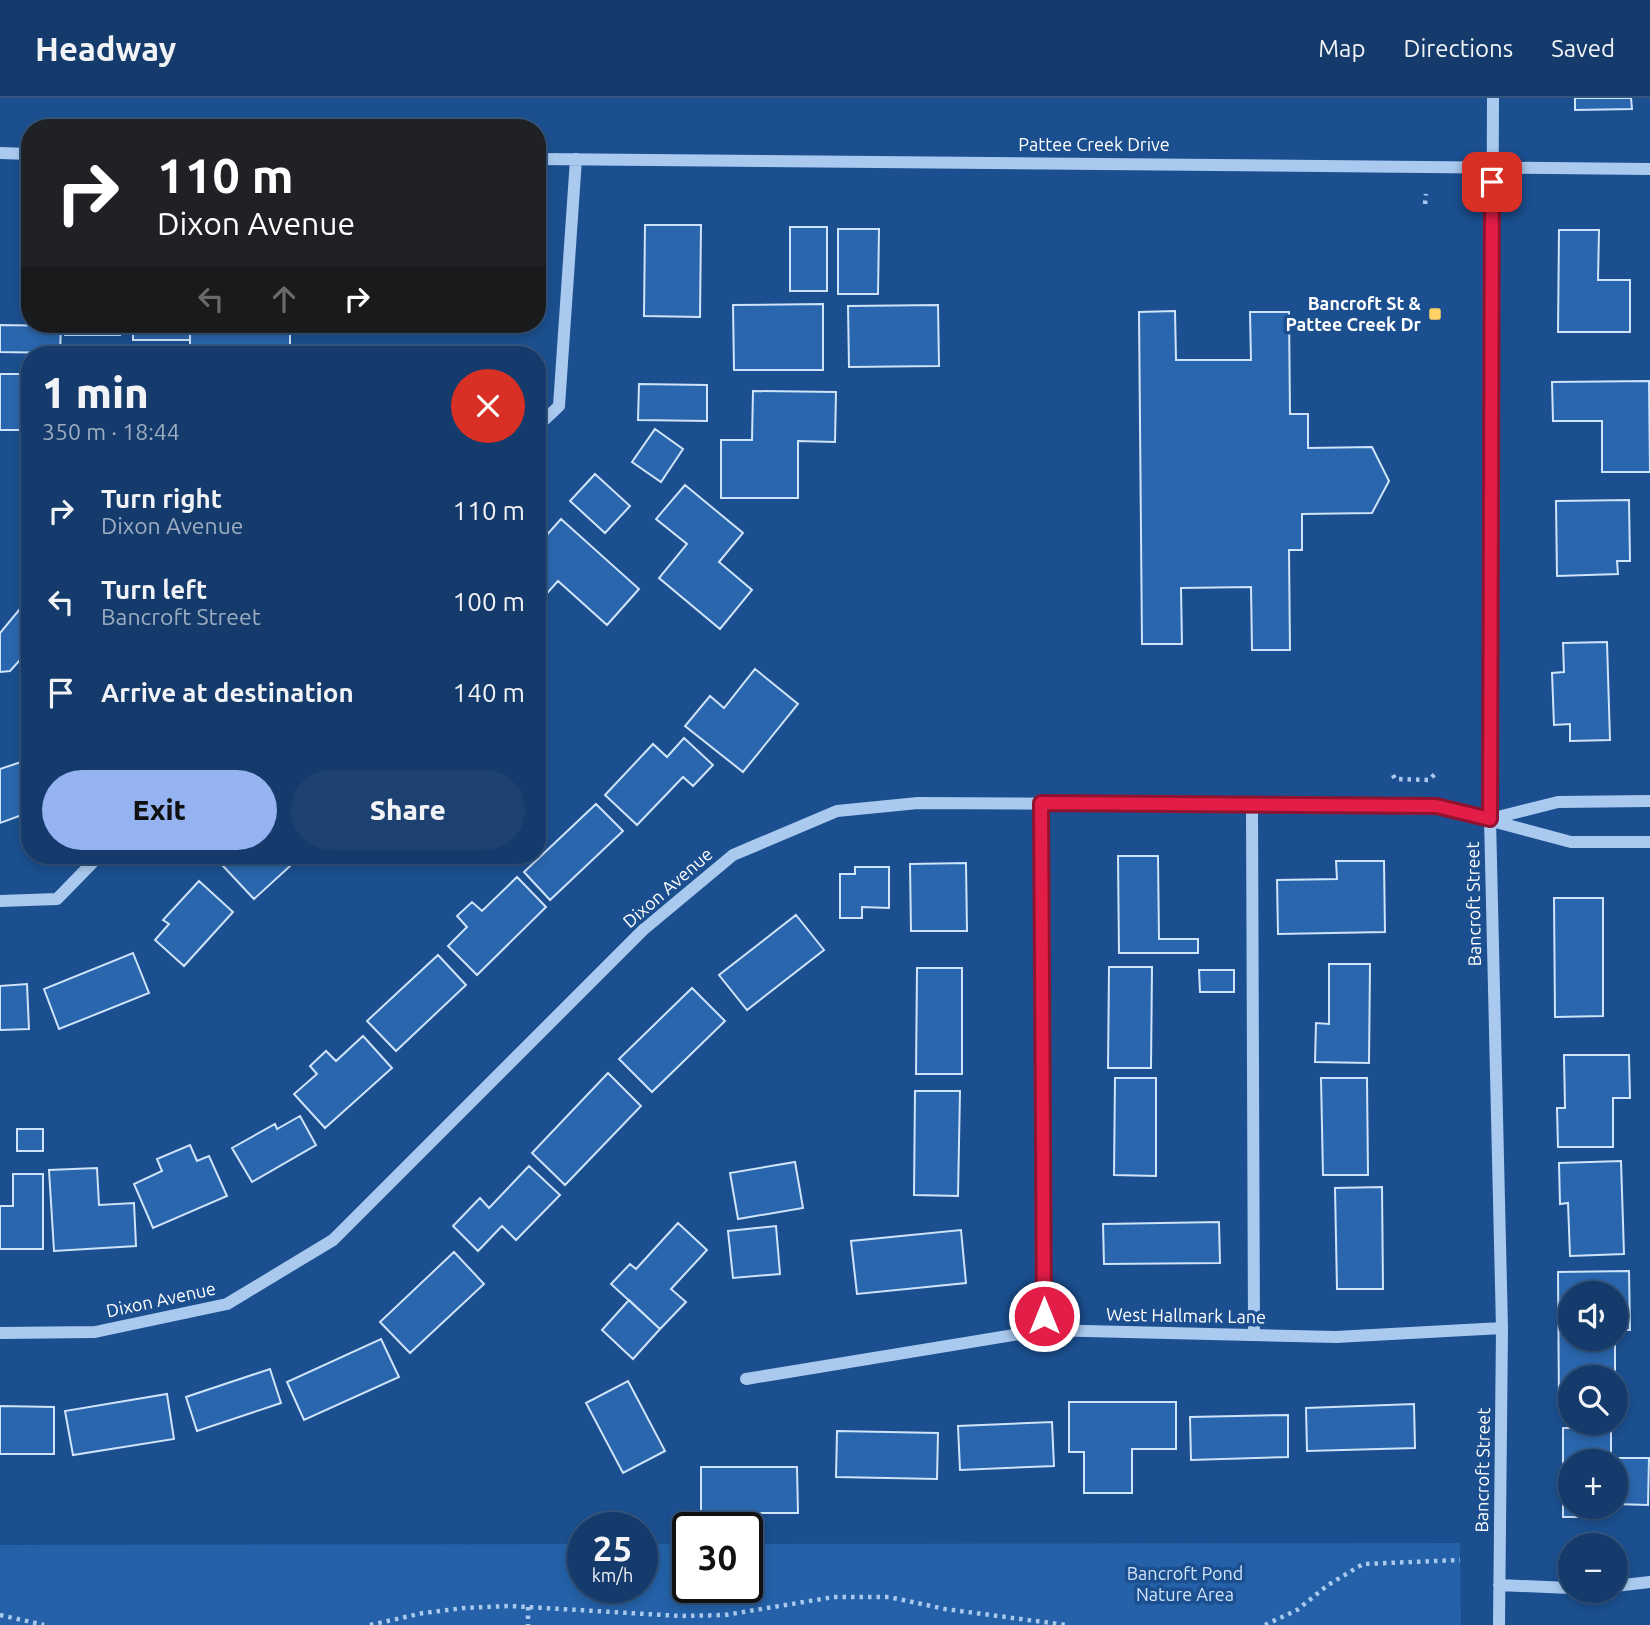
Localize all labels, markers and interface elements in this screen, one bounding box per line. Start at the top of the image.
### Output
text: Headway [35,30,176,67]
text: Map [1318,35,1365,62]
text: Directions [1403,35,1513,62]
text: Saved [1551,35,1615,62]
street label: Pattee Creek Drive [1018,134,1170,154]
icon: right [42,147,133,238]
text: 110 m [157,147,294,202]
pin [1462,152,1522,212]
icon: arrive [1473,163,1511,201]
text: Dixon Avenue [157,205,355,241]
icon: left [192,280,230,318]
icon: ahead [265,280,303,318]
icon: right [338,280,376,318]
place label: Bancroft St & Pattee Creek Dr [1286,293,1422,334]
marker: Bancroft St & Pattee Creek Dr [1427,306,1443,322]
text: 1 min [42,369,149,416]
button: close [451,369,525,443]
text: 350 m · 18:44 [42,419,180,444]
text: Turn right [101,484,222,513]
icon: right [42,492,80,530]
text: 110 m [453,496,525,525]
text: Dixon Avenue [101,513,244,538]
text: Turn left [101,575,207,604]
icon: left [42,583,80,621]
text: 100 m [453,587,525,616]
text: Bancroft Street [101,604,261,629]
icon: arrive [42,674,80,712]
text: Arrive at destination [101,678,354,707]
text: 140 m [453,678,525,707]
button: Exit [42,770,277,850]
button: Share [291,770,525,850]
street label: Bancroft Street [1462,841,1484,967]
street label: Dixon Avenue [619,843,716,931]
street label: Dixon Avenue [104,1278,217,1320]
position arrow [1007,1279,1081,1353]
map controls [1558,1281,1628,1603]
button: sound [1558,1281,1628,1351]
street label: West Hallmark Lane [1106,1304,1266,1326]
button: search [1558,1365,1628,1435]
street label: Bancroft Street [1471,1407,1493,1533]
button: + [1558,1449,1628,1519]
speed limit sign: 30 [672,1512,763,1603]
text: 25 [593,1528,632,1568]
button: − [1558,1533,1628,1603]
park label: Bancroft Pond Nature Area [1127,1563,1243,1604]
text: km/h [592,1565,633,1585]

